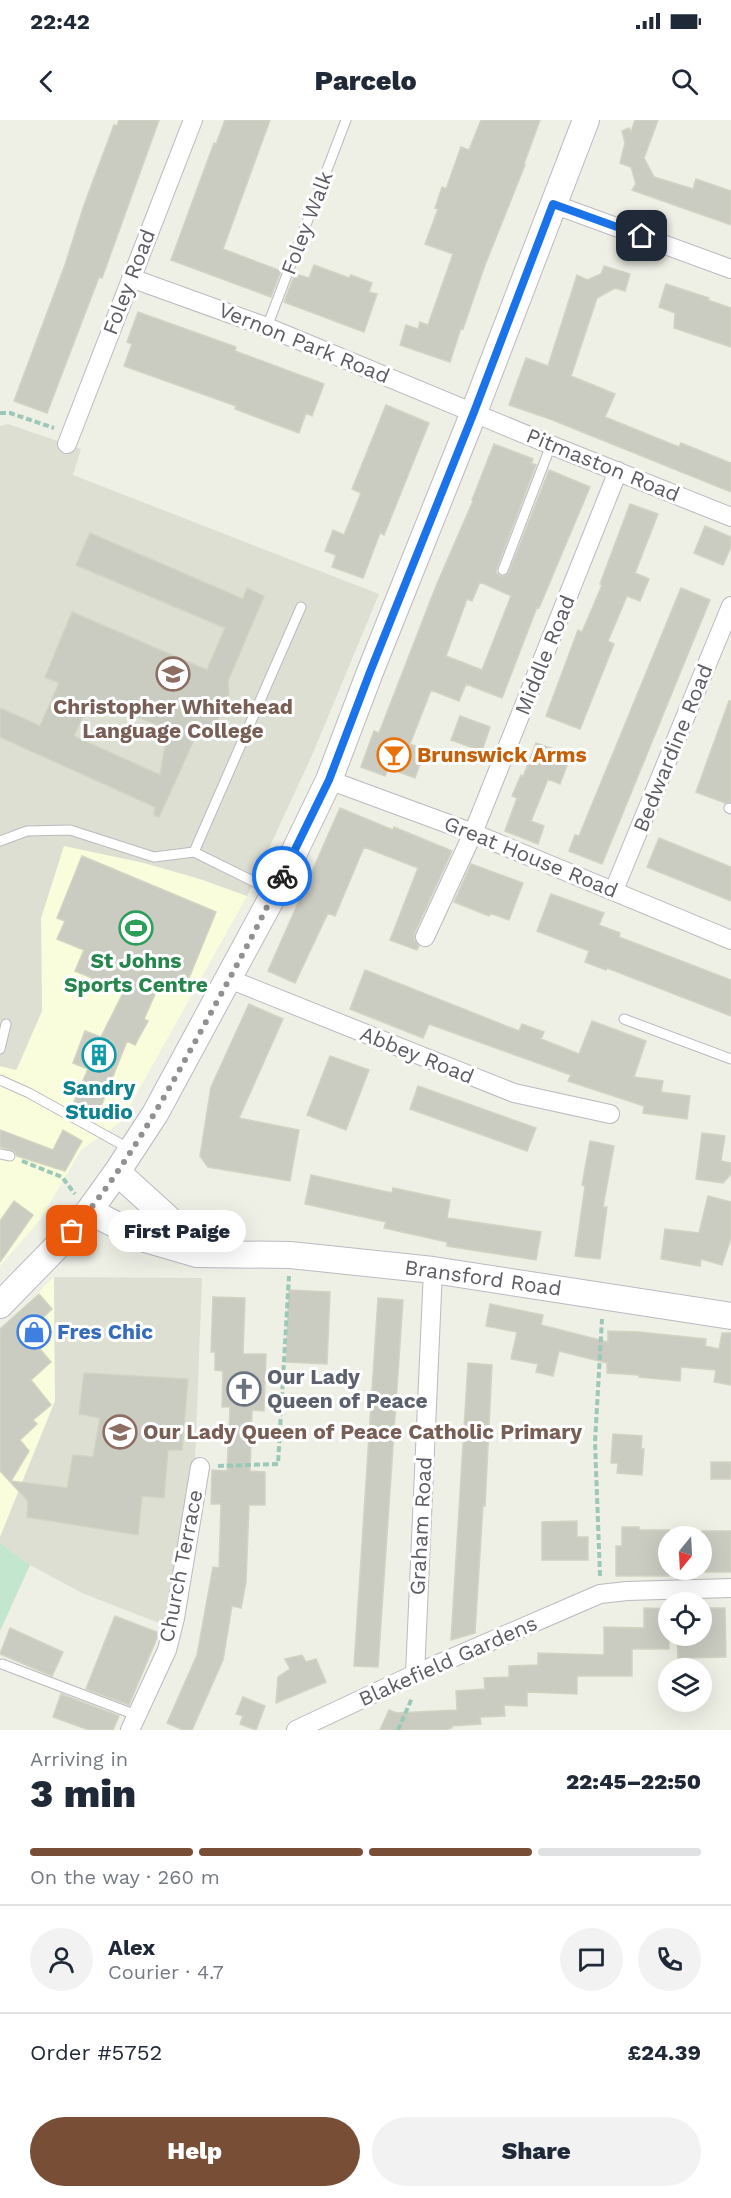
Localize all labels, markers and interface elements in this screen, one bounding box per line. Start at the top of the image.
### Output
text: 22:42 [30,9,90,34]
icon: back [30,65,63,98]
text: Parcelo [314,65,417,97]
icon: search [668,65,701,98]
street label: Foley Walk [275,167,338,278]
pin [616,210,667,261]
icon: home [625,219,658,252]
street label: Foley Road [97,226,160,338]
street label: Vernon Park Road [215,297,393,388]
street label: Pitmaston Road [523,422,683,507]
street label: Middle Road [509,591,580,718]
school or university icon: Christopher Whitehead Language College [155,656,191,692]
street label: Bedwardine Road [627,660,718,835]
place label: Christopher Whitehead Language College [53,694,293,743]
bar icon: Brunswick Arms [376,737,412,773]
place label: Brunswick Arms [417,742,587,767]
street label: Great House Road [441,810,622,903]
courier [252,846,312,906]
icon: bike [266,860,299,893]
sports icon: St Johns Sports Centre [118,910,154,946]
place label: St Johns Sports Centre [64,948,208,997]
street label: Abbey Road [357,1020,478,1089]
building icon: Sandry Studio [81,1037,117,1073]
place label: Sandry Studio [63,1075,136,1124]
pin [46,1205,97,1256]
callout: First Paige [108,1210,246,1252]
icon: bag [55,1214,88,1247]
text: First Paige [124,1219,230,1243]
street label: Bransford Road [403,1254,563,1301]
shop icon: Fres Chic [16,1314,52,1350]
place label: Fres Chic [57,1319,153,1344]
place label: Our Lady Queen of Peace [267,1364,428,1413]
church icon: Our Lady Queen of Peace [226,1371,262,1407]
school or university icon: Our Lady Queen of Peace Catholic Primary [102,1414,138,1450]
place label: Our Lady Queen of Peace Catholic Primary [143,1419,582,1444]
street label: Graham Road [404,1456,437,1596]
street label: Church Terrace [153,1487,208,1644]
north arrow [658,1526,712,1580]
map controls [658,1526,712,1712]
button: locate [658,1592,712,1646]
street label: Blakefield Gardens [355,1610,541,1711]
button: layers [658,1658,712,1712]
text: Arriving in [30,1747,128,1771]
text: 22:45–22:50 [566,1769,701,1794]
text: 3 min [30,1771,136,1816]
text: On the way · 260 m [30,1865,220,1889]
button: person [30,1928,93,1991]
button: chat [560,1928,623,1991]
button: phone [638,1928,701,1991]
text: Alex [108,1935,155,1960]
text: Courier · 4.7 [108,1960,224,1984]
text: Order #5752 [30,2040,162,2065]
text: £24.39 [627,2040,701,2065]
button: Help [30,2117,360,2186]
button: Share [372,2117,701,2186]

